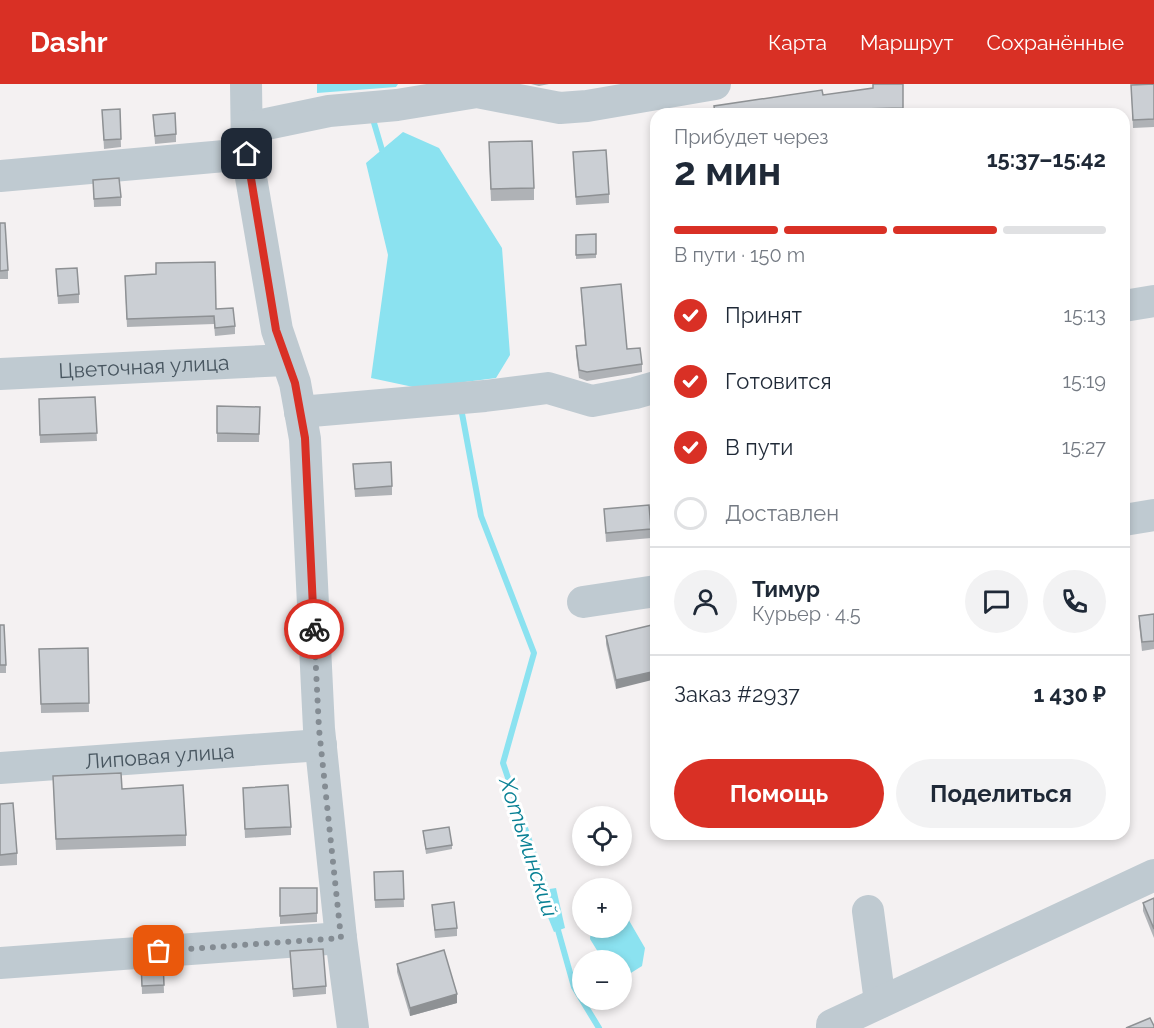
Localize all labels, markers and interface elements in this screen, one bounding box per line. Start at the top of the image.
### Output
text: Dashr [30,26,108,59]
text: Карта [768,30,827,55]
text: Маршрут [860,30,953,55]
text: Сохранённые [986,30,1124,55]
text: Прибудет через [674,125,828,149]
pin [221,128,272,179]
icon: home [230,137,263,170]
text: 15:37–15:42 [987,146,1106,172]
text: 2 мин [674,148,781,194]
text: В пути · 150 m [674,243,805,267]
icon: check [674,299,707,332]
text: Принят [725,302,802,328]
text: 15:13 [1064,303,1106,327]
street label: Цветочная улица [58,350,230,383]
icon: check [674,365,707,398]
text: Готовится [725,368,832,394]
text: 15:19 [1063,369,1106,393]
icon: check [674,431,707,464]
text: В пути [725,434,793,460]
text: 15:27 [1062,435,1106,459]
text: Доставлен [725,500,839,526]
button: person [674,570,737,633]
button: chat [965,570,1028,633]
button: phone [1043,570,1106,633]
text: Тимур [752,576,820,602]
courier [284,599,344,659]
text: Курьер · 4.5 [752,602,861,626]
icon: bike [298,613,331,646]
text: Заказ #2937 [674,681,800,707]
text: 1 430 ₽ [1033,681,1106,707]
street label: Липовая улица [84,738,235,774]
button: Помощь [674,759,884,828]
button: Поделиться [896,759,1106,828]
water label: Хотьминский [494,772,564,920]
map controls [572,806,632,1010]
button: locate [572,806,632,866]
button: + [572,878,632,938]
pin [133,925,184,976]
icon: bag [142,934,175,967]
button: − [572,950,632,1010]

